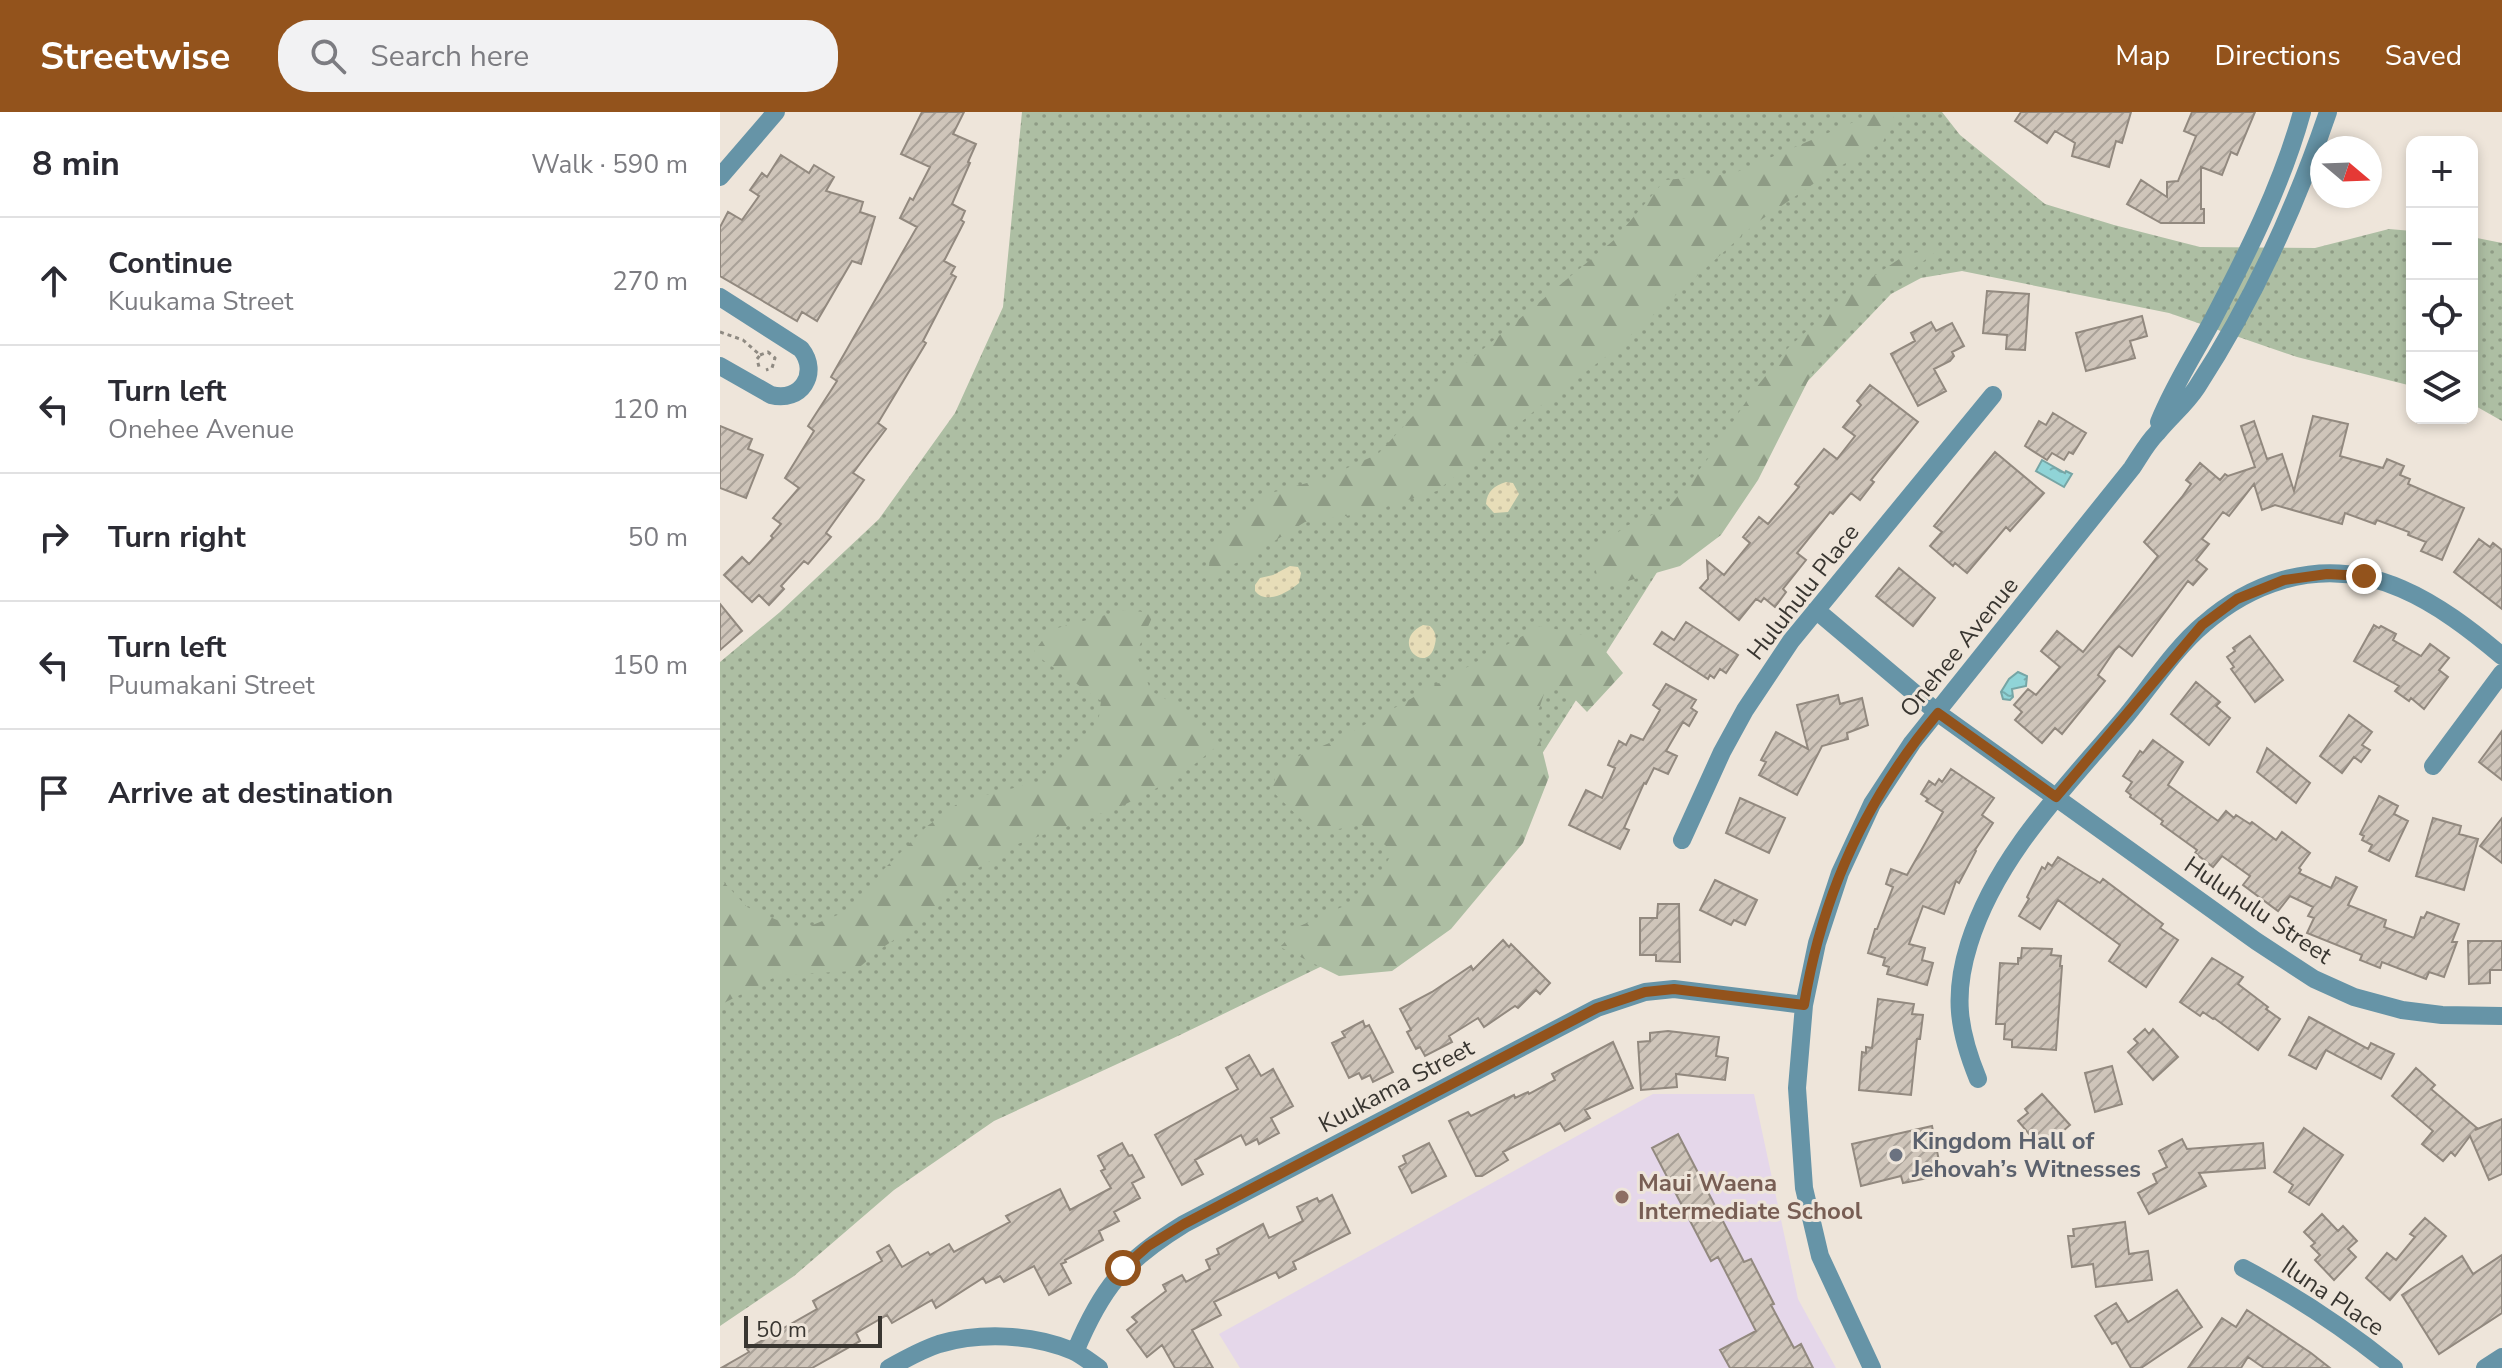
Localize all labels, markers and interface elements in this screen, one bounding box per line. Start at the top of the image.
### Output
search box [278,20,838,92]
text: Streetwise [40,31,230,82]
icon: search [306,34,350,78]
text: Search here [370,36,529,77]
text: Map [2115,37,2170,75]
text: Directions [2214,37,2341,75]
text: Saved [2385,37,2462,75]
north arrow [2310,136,2382,208]
map controls [2406,136,2478,424]
button: + [2406,136,2478,208]
text: 8 min [32,141,120,187]
text: Walk · 590 m [531,147,688,182]
button: − [2406,208,2478,280]
text: Continue [108,243,233,284]
icon: ahead [32,259,76,303]
text: 270 m [612,264,688,299]
button: locate [2406,280,2478,352]
text: Kuukama Street [108,284,293,319]
button: layers [2406,352,2478,424]
text: Turn left [108,371,226,412]
icon: left [32,387,76,431]
text: 120 m [612,392,688,427]
text: Onehee Avenue [108,412,294,447]
icon: right [32,515,76,559]
text: Turn right [108,517,246,558]
street label: Huluhulu Place [1740,517,1866,667]
text: 50 m [628,520,688,555]
route end [2346,558,2382,594]
street label: Onehee Avenue [1892,570,2026,724]
text: Turn left [108,627,226,668]
icon: left [32,643,76,687]
text: 150 m [612,648,688,683]
text: Puumakani Street [108,668,315,703]
icon: arrive [32,771,76,815]
text: Arrive at destination [108,773,393,814]
street label: Huluhulu Street [2178,849,2339,972]
street label: Kuukama Street [1313,1031,1480,1140]
place label: Kingdom Hall of Jehovah’s Witnesses [1911,1125,2141,1185]
marker: Kingdom Hall of Jehovah’s Witnesses [1887,1146,1905,1164]
place label: Maui Waena Intermediate School [1638,1167,1863,1227]
marker: Maui Waena Intermediate School [1613,1188,1631,1206]
route start [1105,1250,1141,1286]
street label: Iluna Place [2275,1251,2391,1343]
scale bar [744,1312,882,1348]
text: 50 m [756,1315,807,1345]

